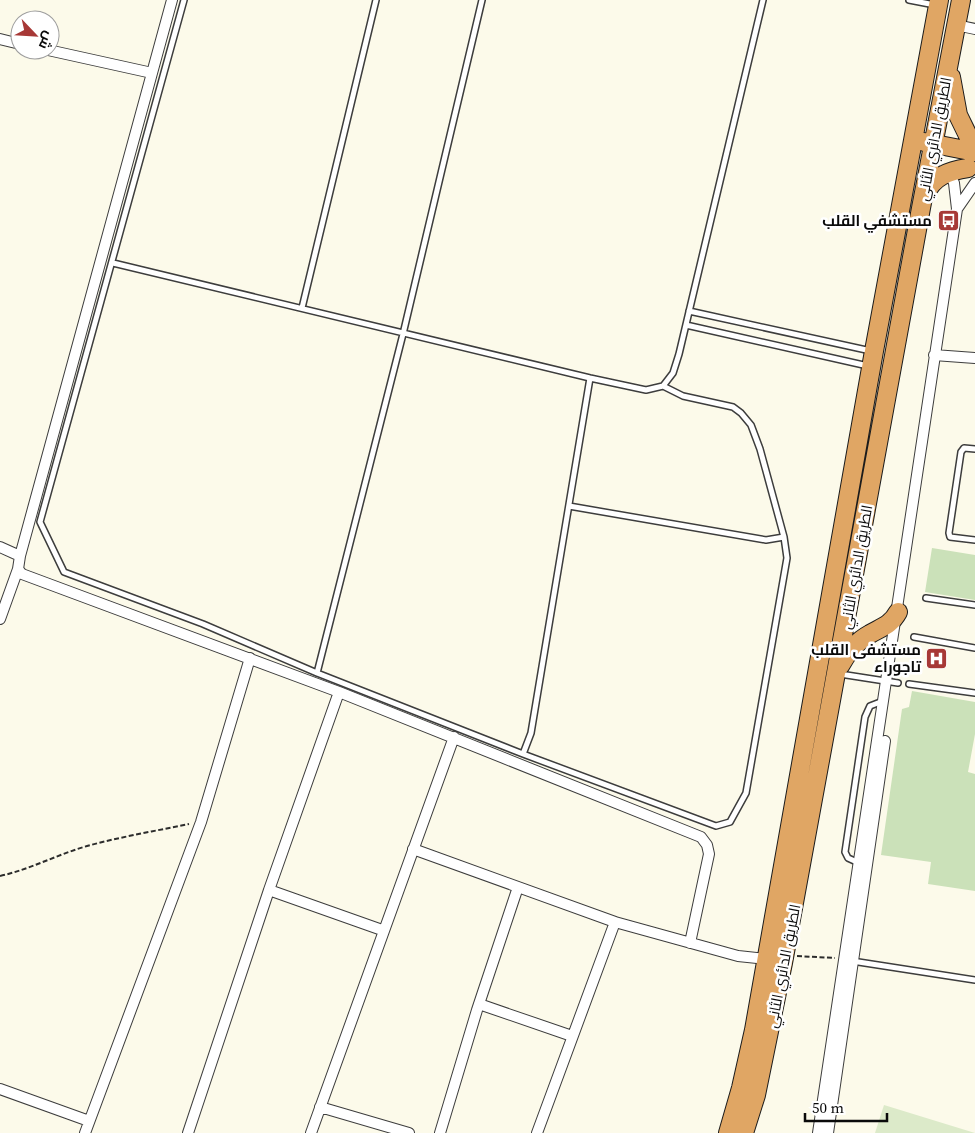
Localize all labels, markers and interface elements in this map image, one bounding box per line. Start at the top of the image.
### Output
north arrow [10,10,60,60]
text: ش [34,28,60,53]
street label: الطريق الدائري الثاني [912,75,958,203]
bus stop icon: مستشفي القلب [936,208,960,232]
place label: مستشفي القلب [822,210,932,233]
street label: الطريق الدائري الثاني [835,503,879,631]
place label: مستشفى القلب تاجوراء [811,639,922,677]
hospital icon: مستشفى القلب تاجوراء [925,646,949,670]
street label: الطريق الدائري الثاني [761,902,807,1030]
scale bar [805,1090,888,1122]
text: 50 m [812,1097,844,1118]

